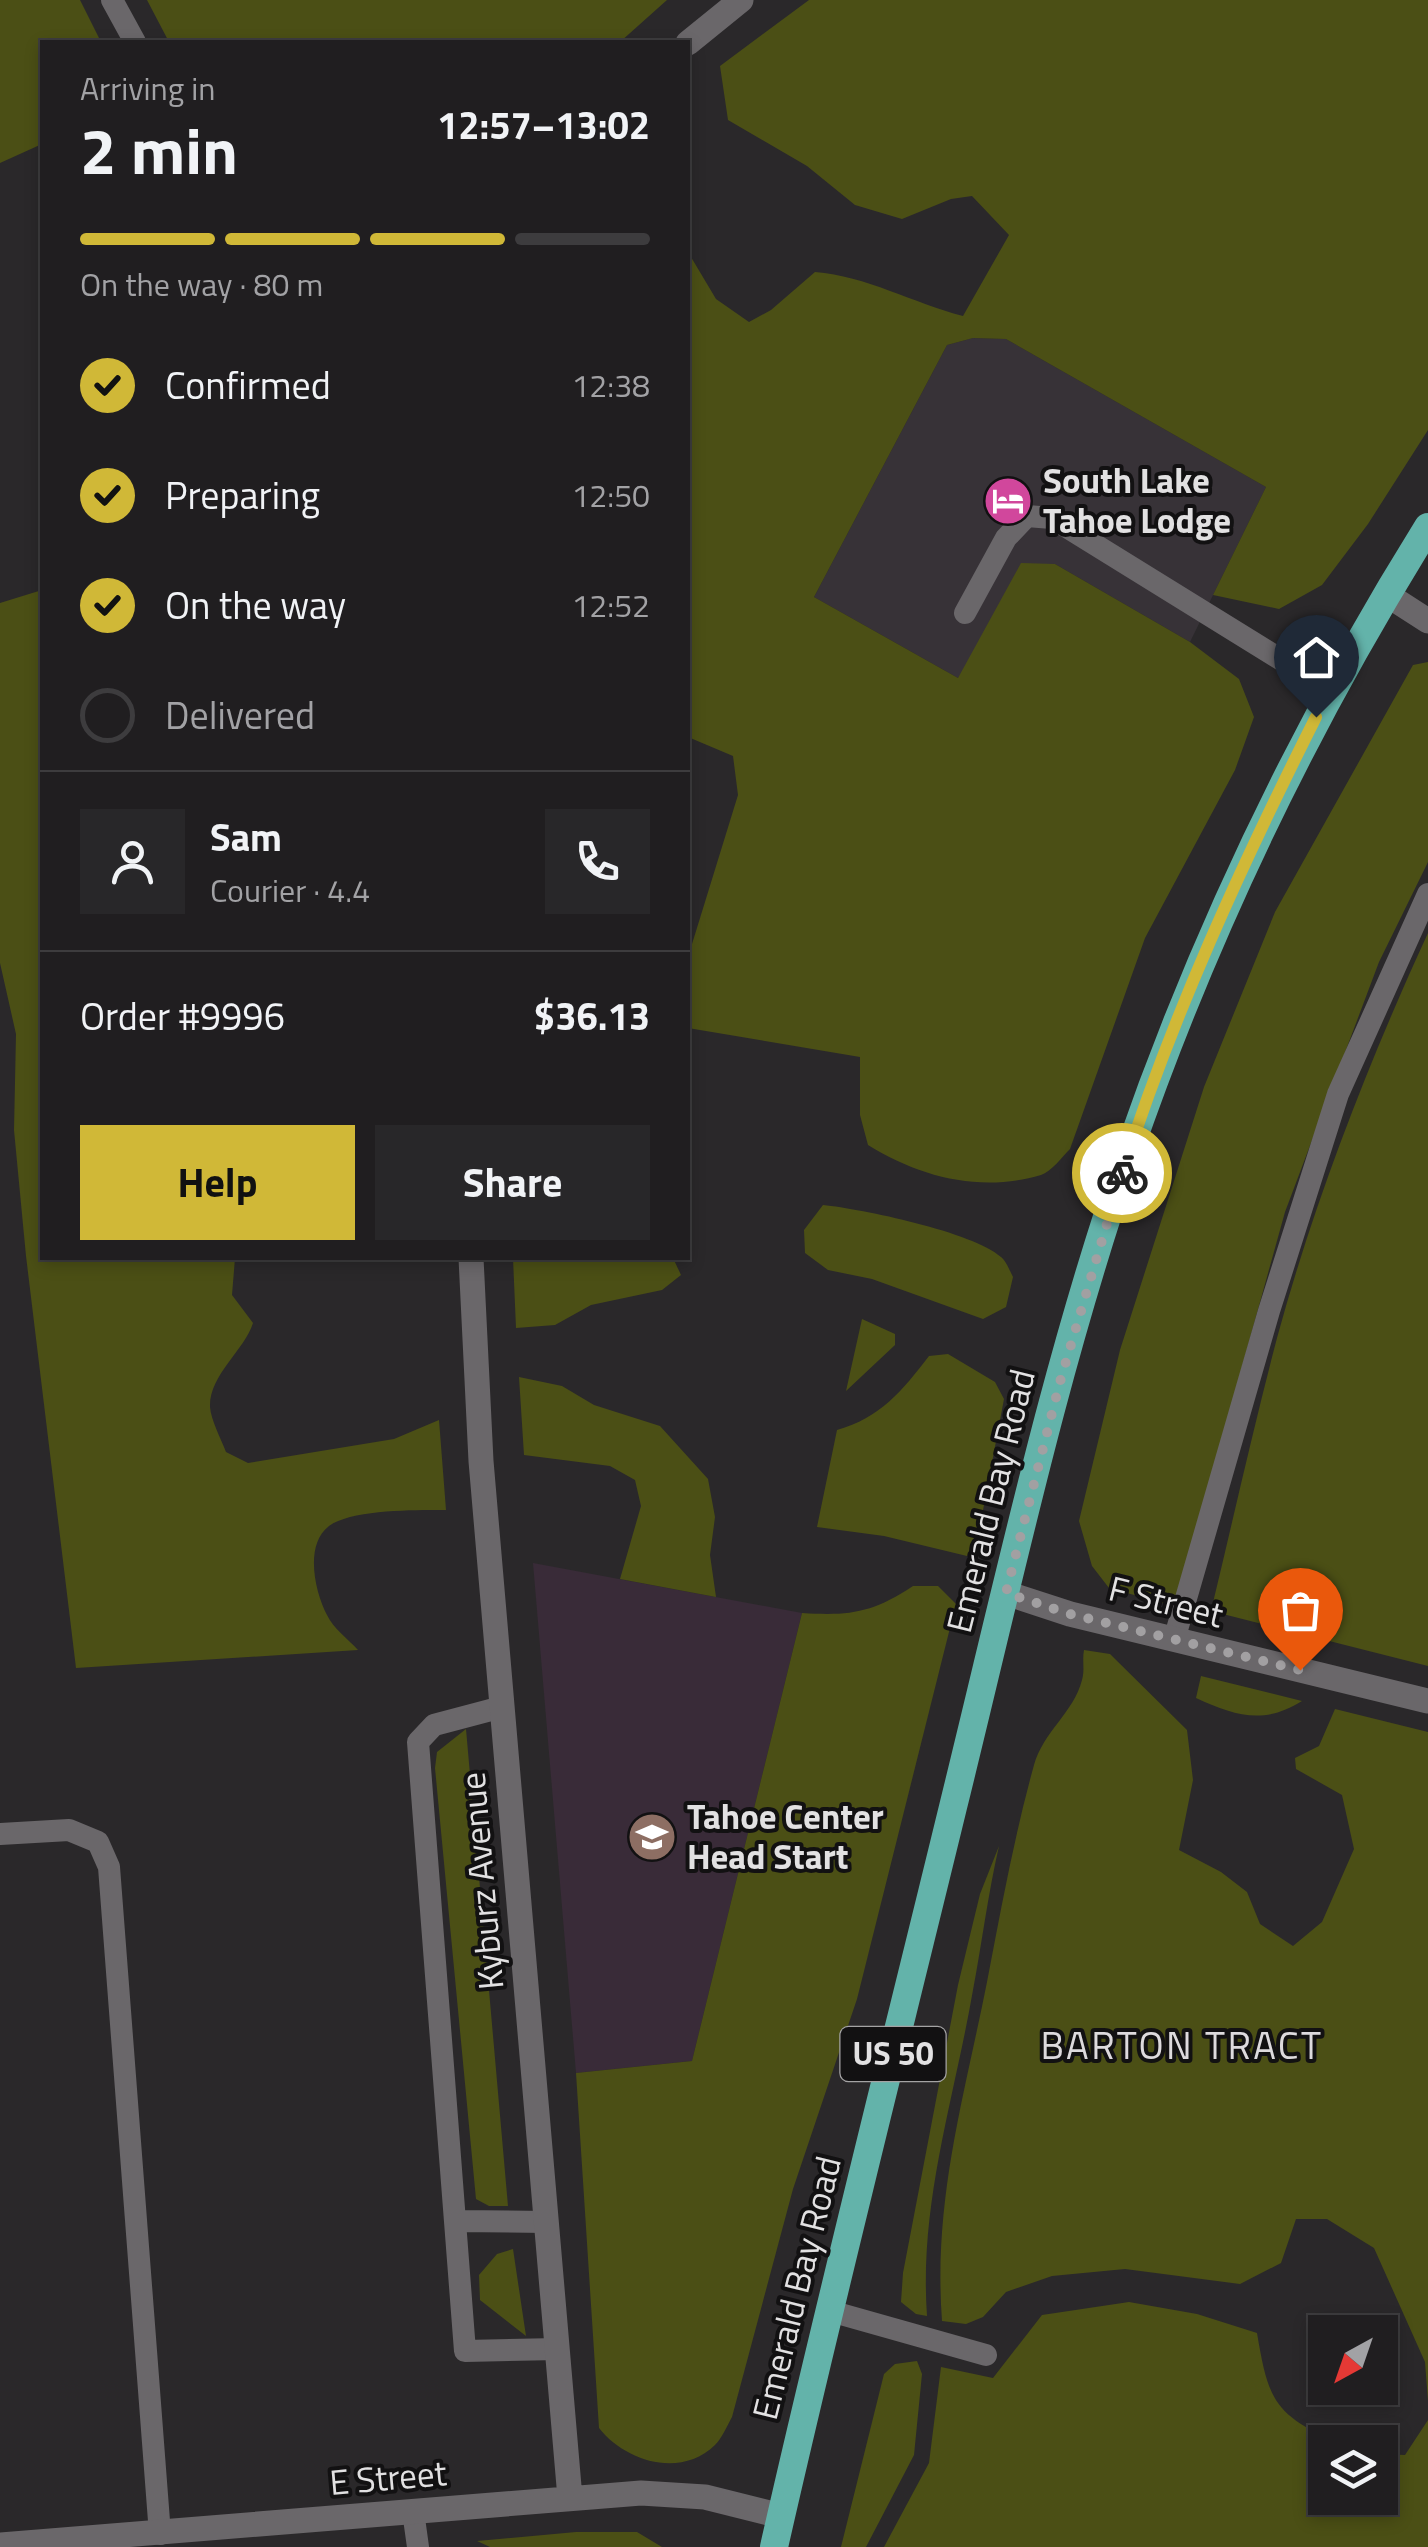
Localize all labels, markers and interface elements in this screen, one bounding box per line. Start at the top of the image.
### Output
text: Arriving in [80,64,216,112]
text: 12:57–13:02 [437,96,650,154]
text: 2 min [80,100,238,199]
text: On the way · 80 m [80,260,323,308]
text: Confirmed [165,356,331,414]
icon: check [80,358,135,413]
text: 12:38 [571,361,650,409]
place label: South Lake Tahoe Lodge [1043,453,1231,547]
text: Preparing [165,466,320,524]
icon: check [80,468,135,523]
text: 12:50 [571,471,650,519]
hotel icon: South Lake Tahoe Lodge [982,475,1034,527]
text: On the way [165,576,346,634]
icon: check [80,578,135,633]
text: 12:52 [571,581,650,629]
pin [1274,615,1359,718]
icon: home [1289,630,1344,685]
text: Delivered [165,686,315,744]
text: Sam [210,808,282,866]
button: person [80,809,185,914]
button: phone [545,809,650,914]
text: Courier · 4.4 [210,866,370,914]
text: Order #9996 [80,987,285,1045]
text: $36.13 [534,987,650,1045]
courier [1072,1123,1172,1223]
button: Help [80,1125,355,1240]
button: Share [375,1125,650,1240]
icon: bike [1095,1146,1150,1201]
street label: Emerald Bay Road [931,1363,1049,1638]
street label: F Street [1103,1561,1229,1641]
pin [1258,1568,1343,1671]
icon: bag [1273,1583,1328,1638]
street label: Kyburz Avenue [445,1770,517,1992]
place label: Tahoe Center Head Start [687,1789,884,1883]
school or university icon: Tahoe Center Head Start [626,1811,678,1863]
district label: BARTON TRACT [1040,2016,1324,2074]
road number: US 50 [840,2027,946,2081]
street label: Emerald Bay Road [737,2150,855,2425]
north arrow [1308,2315,1398,2405]
map controls [1308,2315,1398,2515]
button: layers [1308,2425,1398,2515]
street label: E Street [327,2445,449,2509]

